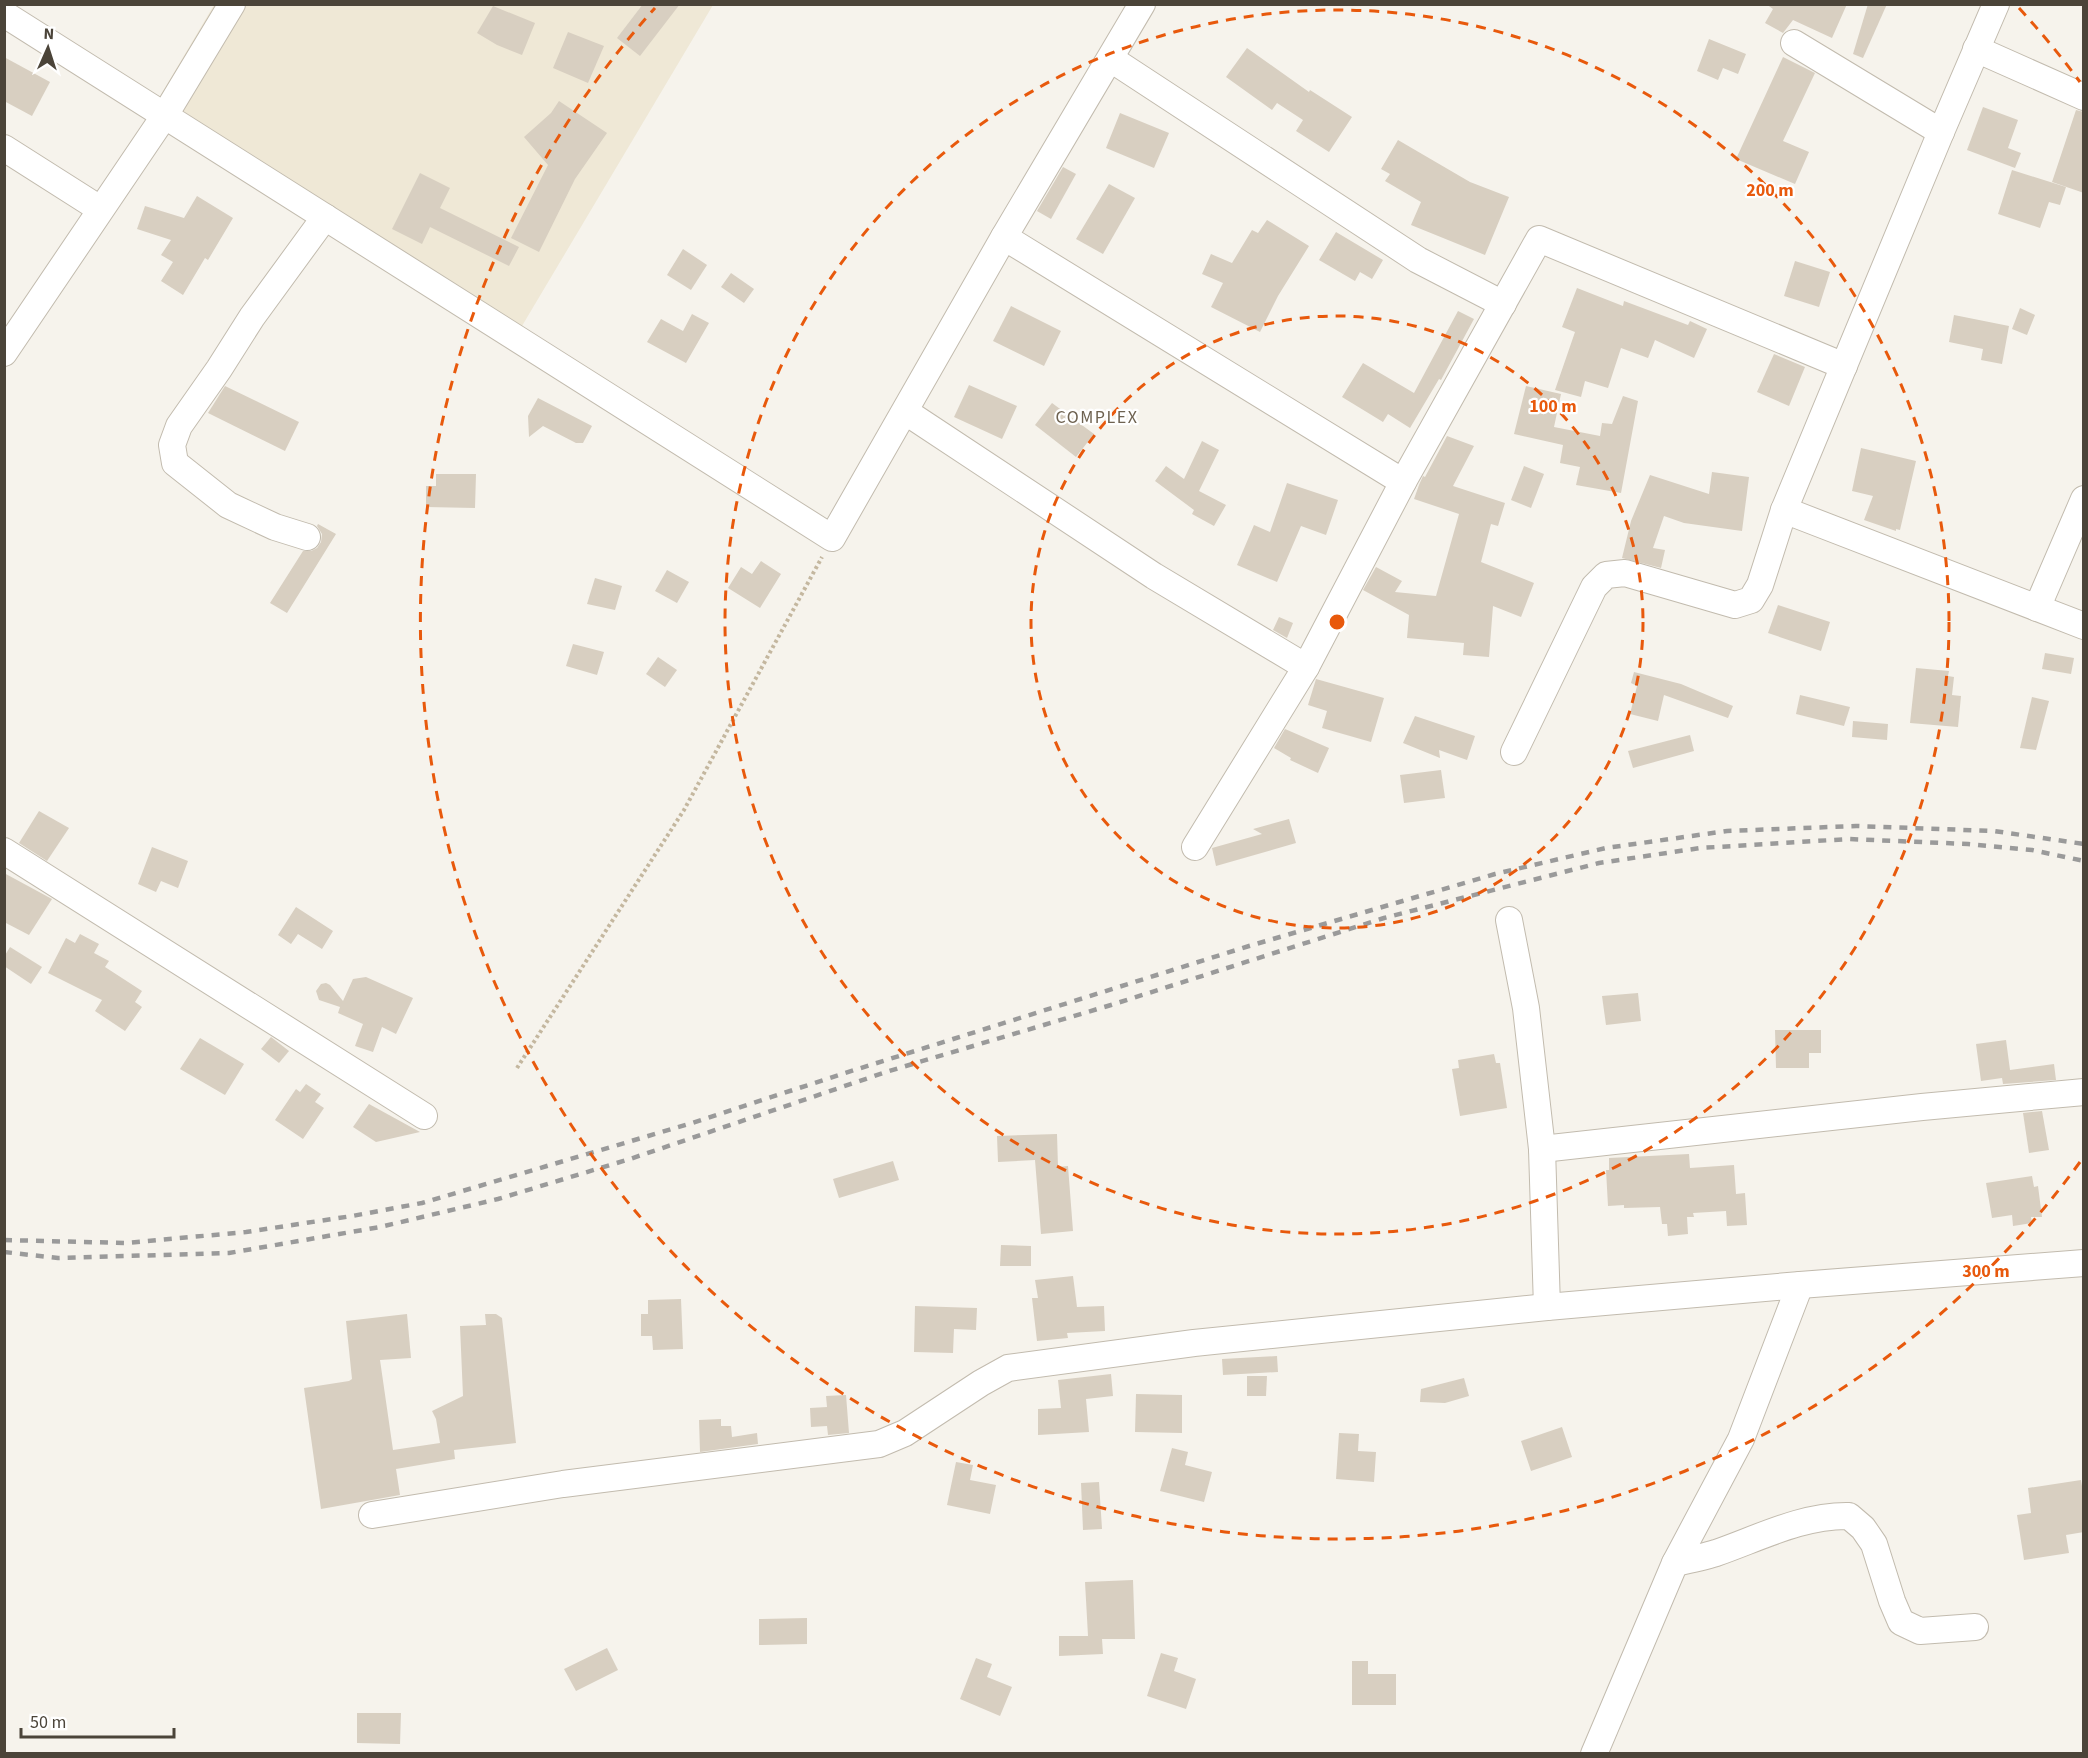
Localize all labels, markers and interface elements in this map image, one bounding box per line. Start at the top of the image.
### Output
north arrow [18,18,78,78]
text: N [43,23,55,45]
text: 200 m [1746,178,1794,203]
text: 100 m [1529,394,1577,419]
district label: COMPLEX [1056,405,1138,430]
centre of rings [1327,612,1347,632]
text: 300 m [1962,1259,2010,1284]
scale bar [21,1701,174,1739]
text: 50 m [30,1710,66,1735]

